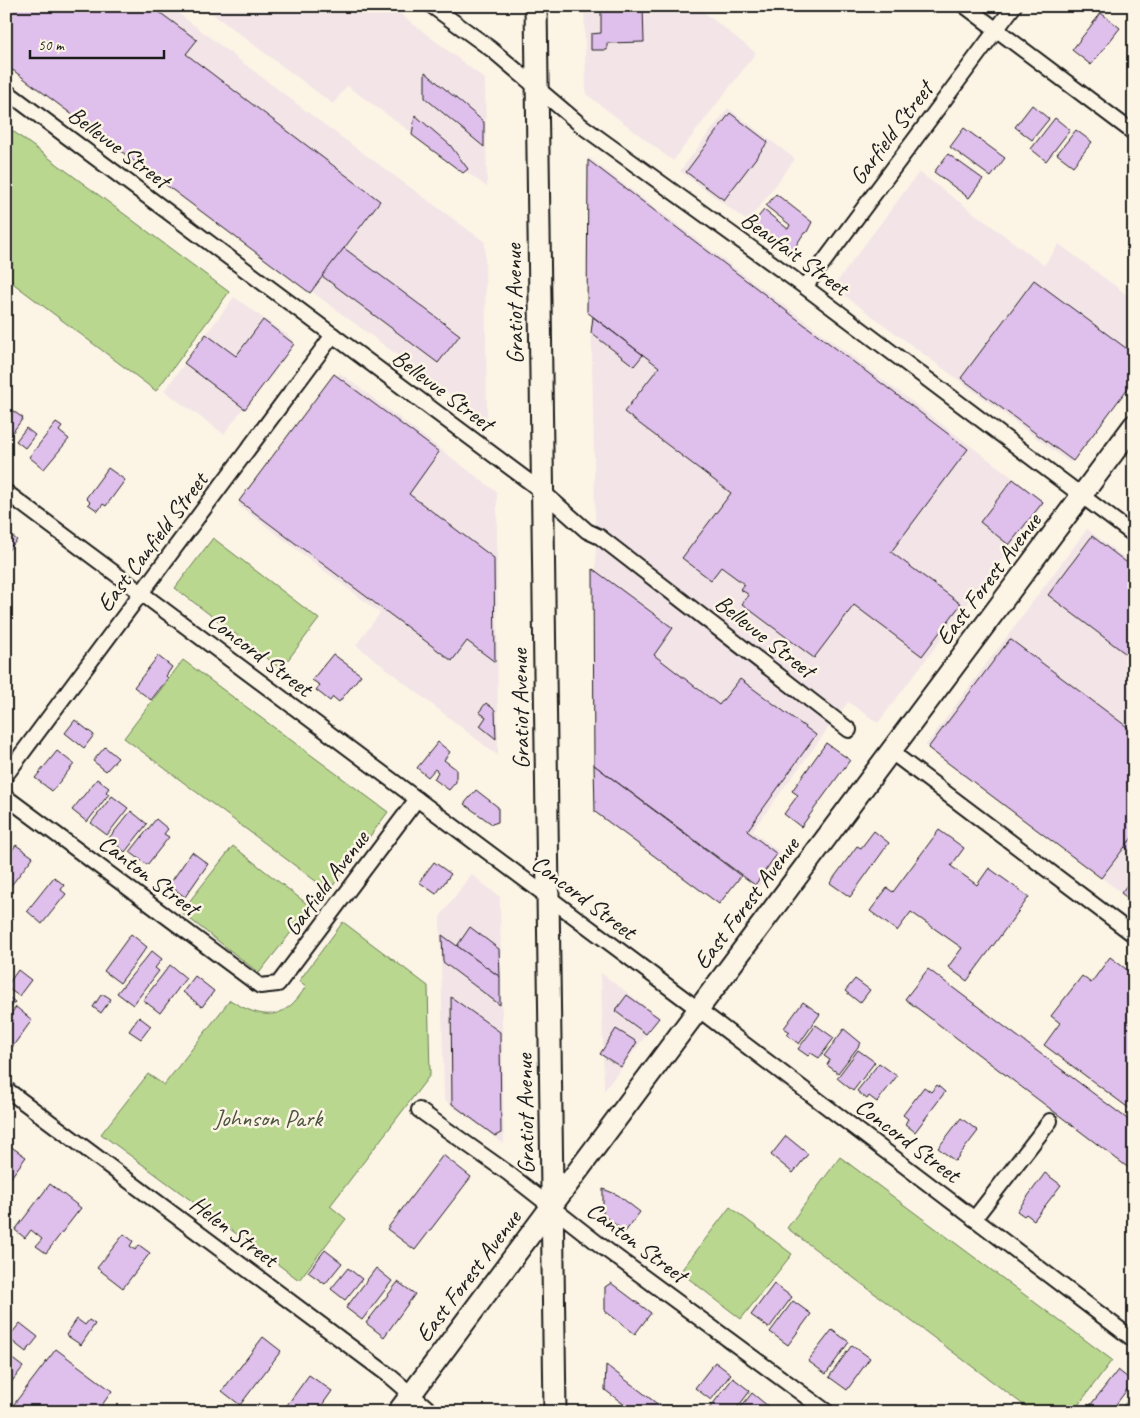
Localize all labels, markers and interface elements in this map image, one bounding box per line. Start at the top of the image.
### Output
scale bar [30,28,164,60]
text: 50 m [38,36,65,55]
street label: Garfield Street [843,73,941,190]
street label: Bellevue Street [62,99,178,197]
street label: Beaufait Street [735,204,856,303]
street label: Gratiot Avenue [498,241,530,365]
street label: Bellevue Street [386,342,502,440]
street label: East Canfield Street [90,465,215,618]
street label: East Forest Avenue [929,505,1049,651]
street label: Bellevue Street [709,588,824,686]
street label: Concord Street [202,605,320,704]
street label: Gratiot Avenue [504,646,536,770]
street label: Garfield Avenue [277,823,377,942]
street label: Canton Street [93,828,208,924]
street label: East Forest Avenue [687,829,807,975]
street label: Concord Street [526,848,644,947]
street label: Gratiot Avenue [509,1051,541,1175]
street label: Concord Street [850,1091,968,1190]
park label: Johnson Park [213,1103,324,1133]
street label: Helen Street [184,1188,285,1275]
street label: Canton Street [581,1195,696,1291]
street label: East Forest Avenue [409,1202,529,1348]

